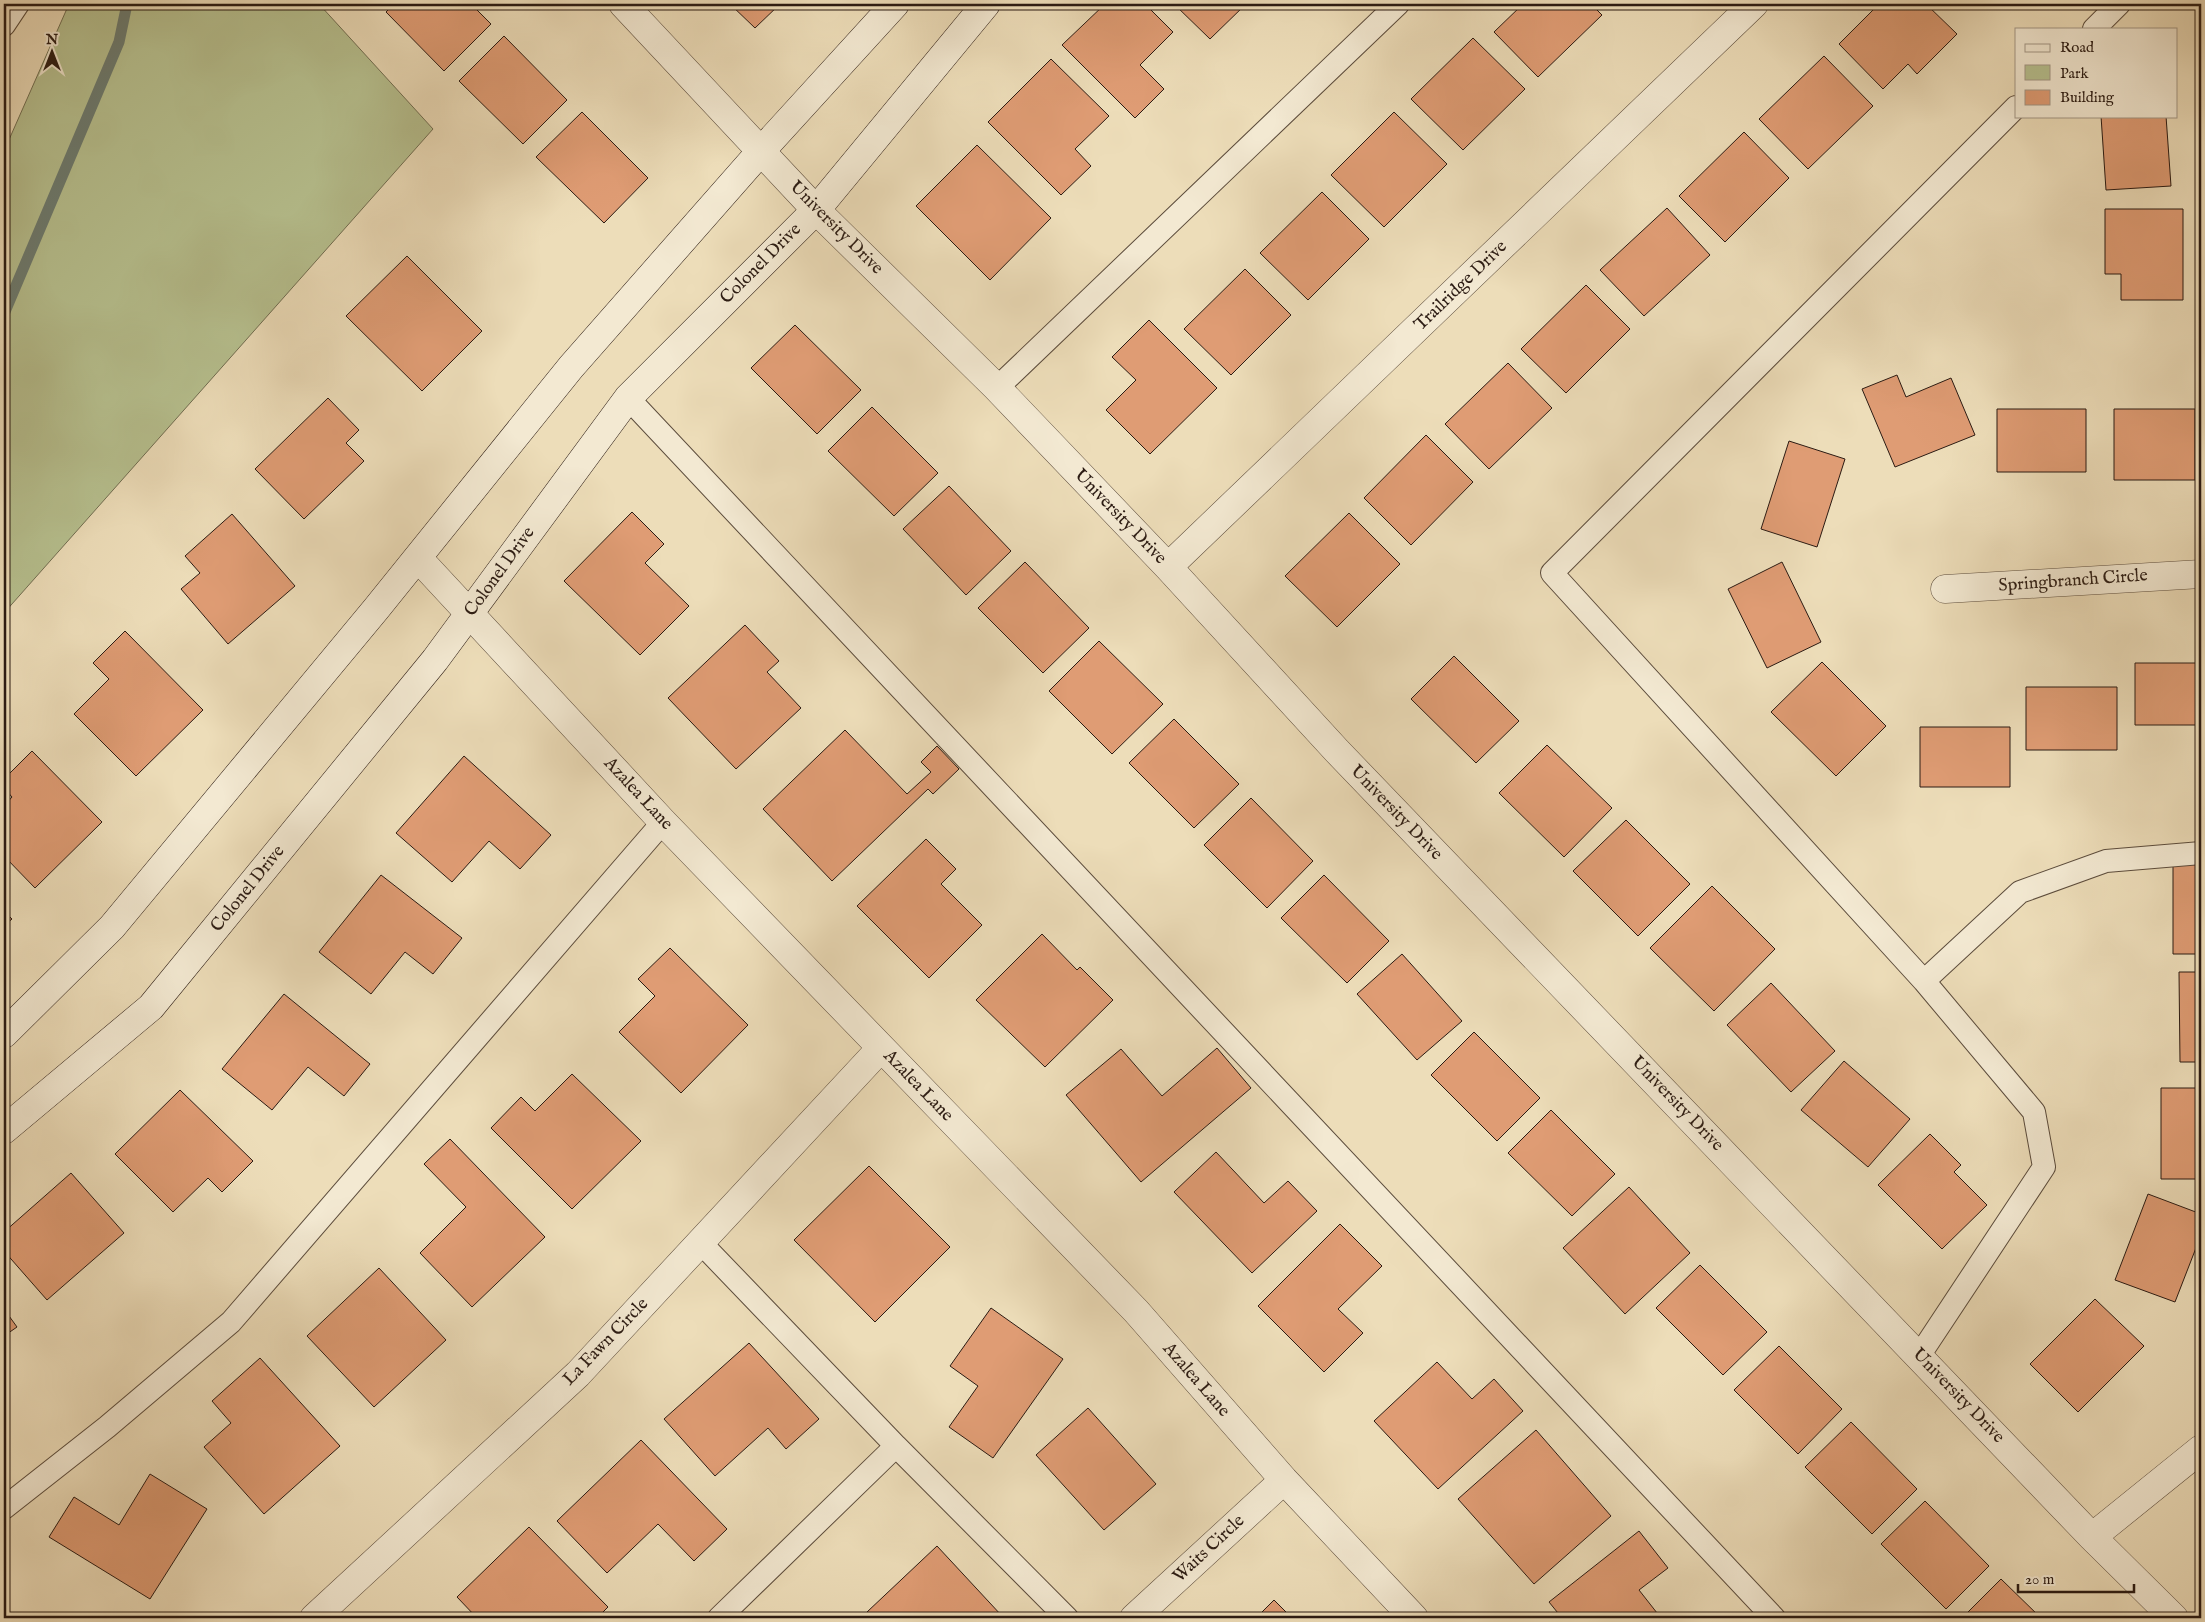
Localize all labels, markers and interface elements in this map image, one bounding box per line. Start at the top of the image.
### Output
north arrow [28,28,78,78]
legend [2015,28,2178,118]
text: N [45,31,58,49]
text: Road [2060,38,2095,57]
text: Park [2060,64,2090,83]
text: Building [2060,88,2115,107]
street label: University Drive [784,176,888,280]
street label: Colonel Drive [716,219,806,309]
street label: Trailridge Drive [1410,236,1512,336]
street label: University Drive [1069,464,1171,570]
street label: Colonel Drive [460,523,540,621]
street label: Springbranch Circle [1998,564,2148,598]
street label: Azalea Lane [598,752,678,835]
street label: University Drive [1345,760,1447,866]
street label: Colonel Drive [206,841,290,937]
street label: Azalea Lane [877,1044,958,1127]
street label: University Drive [1626,1051,1728,1157]
street label: La Fawn Circle [558,1293,654,1391]
street label: Azalea Lane [1157,1337,1235,1422]
street label: University Drive [1907,1343,2009,1449]
street label: Waits Circle [1168,1510,1250,1588]
scale bar [2018,1562,2134,1594]
text: 20 m [2025,1570,2055,1589]

